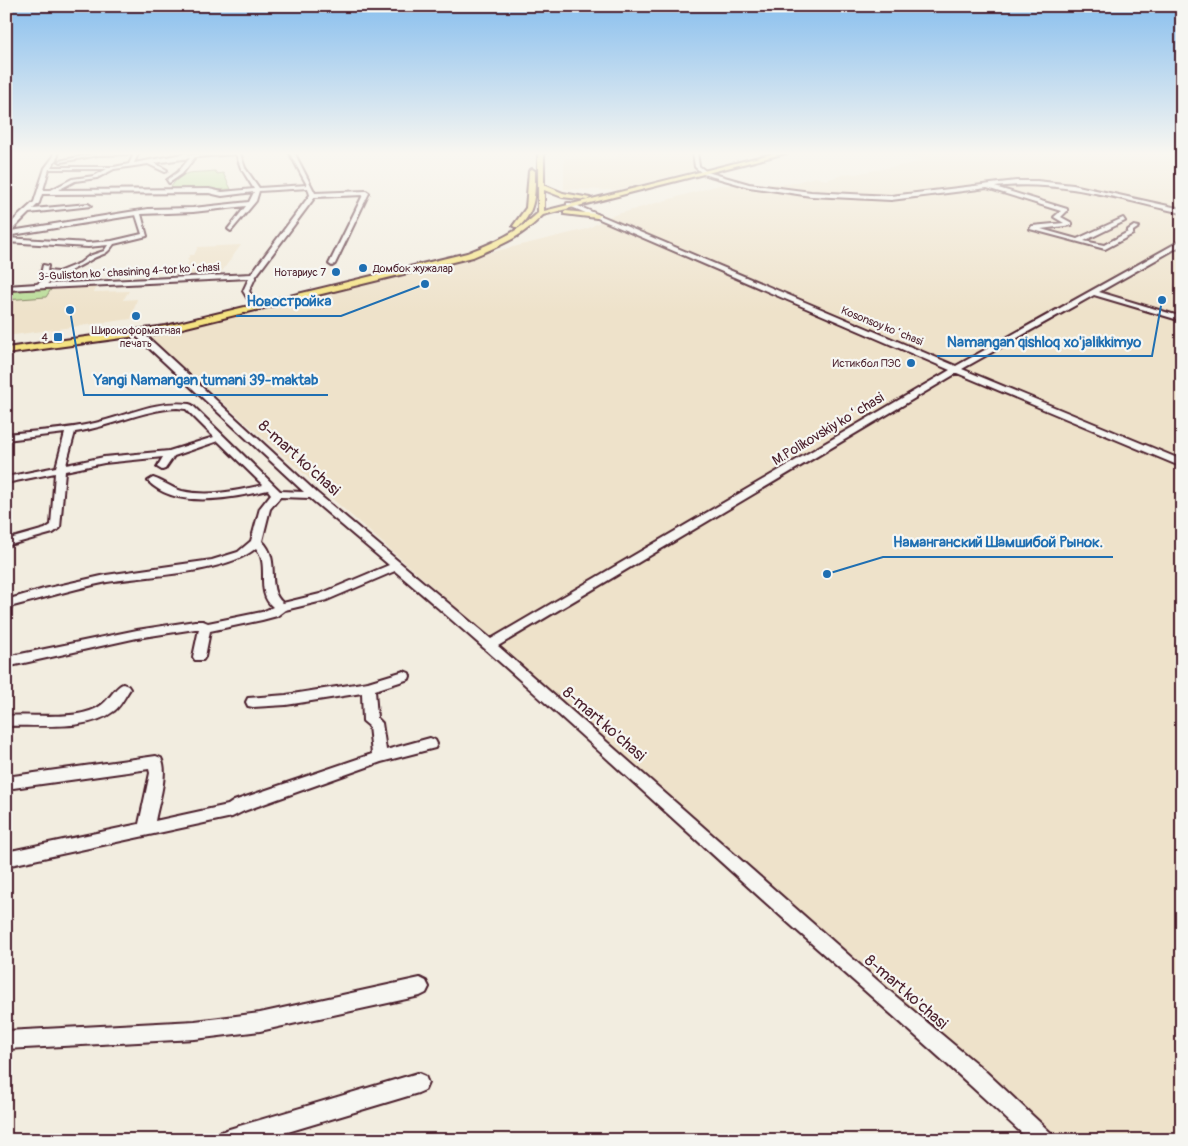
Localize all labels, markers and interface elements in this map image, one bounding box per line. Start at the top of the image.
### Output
street label: 3-Guliston koʻchasining 4-tor koʻchasi [38,261,220,283]
marker: Домбок жужалар [357,262,369,274]
place label: Домбок жужалар [372,262,453,275]
place label: Нотариус 7 [274,266,326,279]
marker: Нотариус 7 [330,266,342,278]
callout: Новостройка [236,286,341,316]
text: Новостройка [247,292,331,311]
street label: Kosonsoy koʻchasi [839,304,925,348]
marker: Широкоформатная печать [130,310,142,322]
place label: Широкоформатная печать [91,324,181,350]
callout: Namangan qishloq xo'jalikkimyo [937,326,1152,356]
place label: 4 [42,331,49,344]
marker: 4 [52,331,64,343]
text: Namangan qishloq xo'jalikkimyo [947,333,1141,352]
place label: Истикбол ПЭС [833,357,901,370]
marker: Истикбол ПЭС [905,357,917,369]
callout: Yangi Namangan tumani 39-maktab [84,365,328,395]
text: Yangi Namangan tumani 39-maktab [93,371,318,390]
street label: M.Polikovskiy koʻchasi [769,389,887,469]
street label: 8-mart ko'chasi [254,416,344,500]
callout: Наманганский Шамшибой Рынок. [883,527,1113,557]
text: Наманганский Шамшибой Рынок. [893,533,1103,552]
street label: 8-mart ko'chasi [558,682,650,766]
street label: 8-mart ko'chasi [860,950,952,1034]

